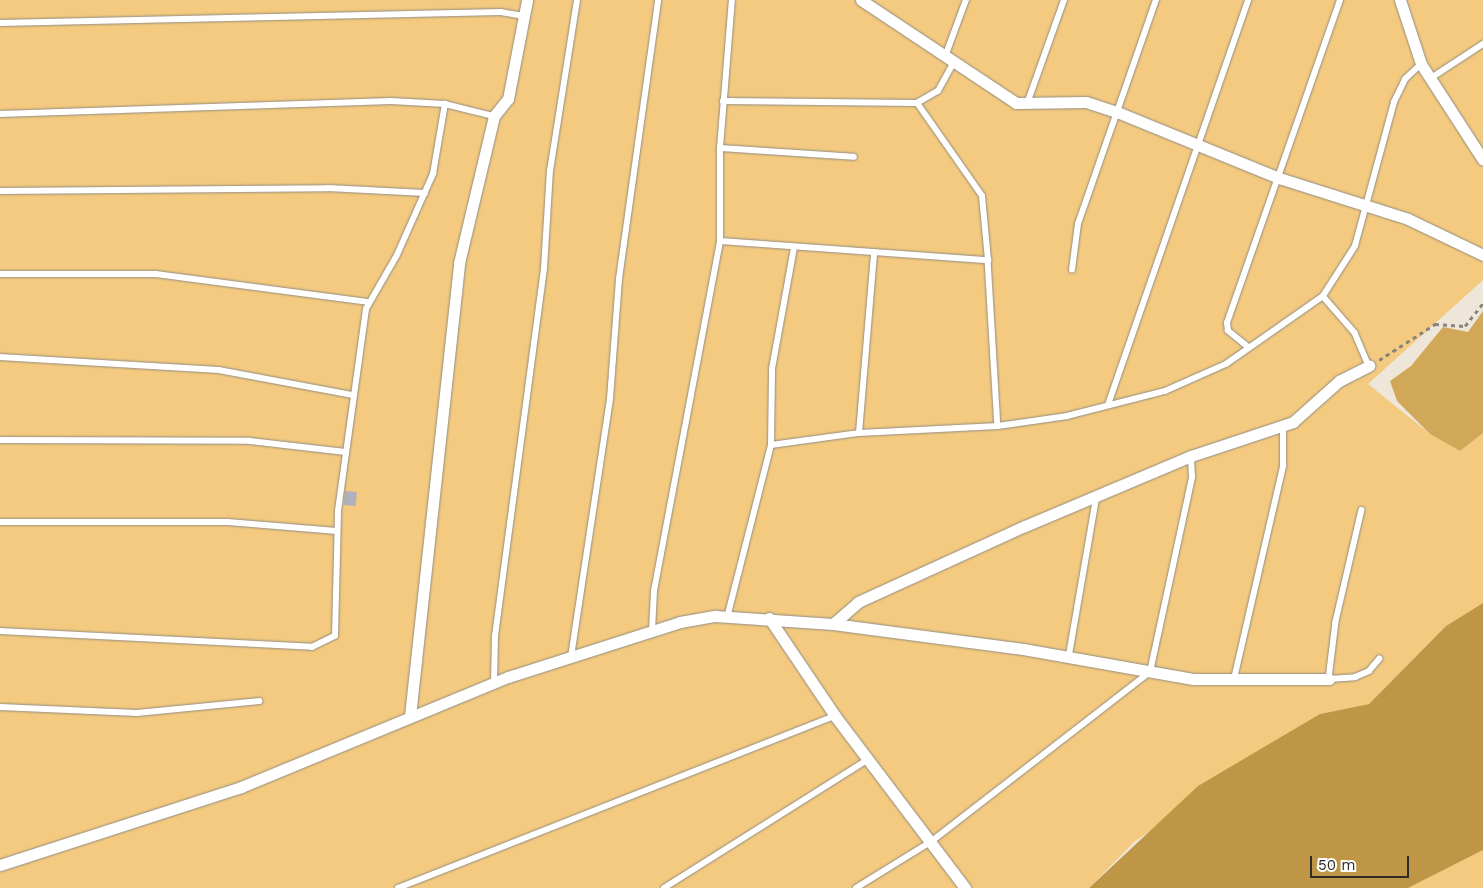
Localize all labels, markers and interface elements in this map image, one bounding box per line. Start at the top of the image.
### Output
scale bar [1313,846,1412,878]
text: 50 m [1318,856,1355,874]

